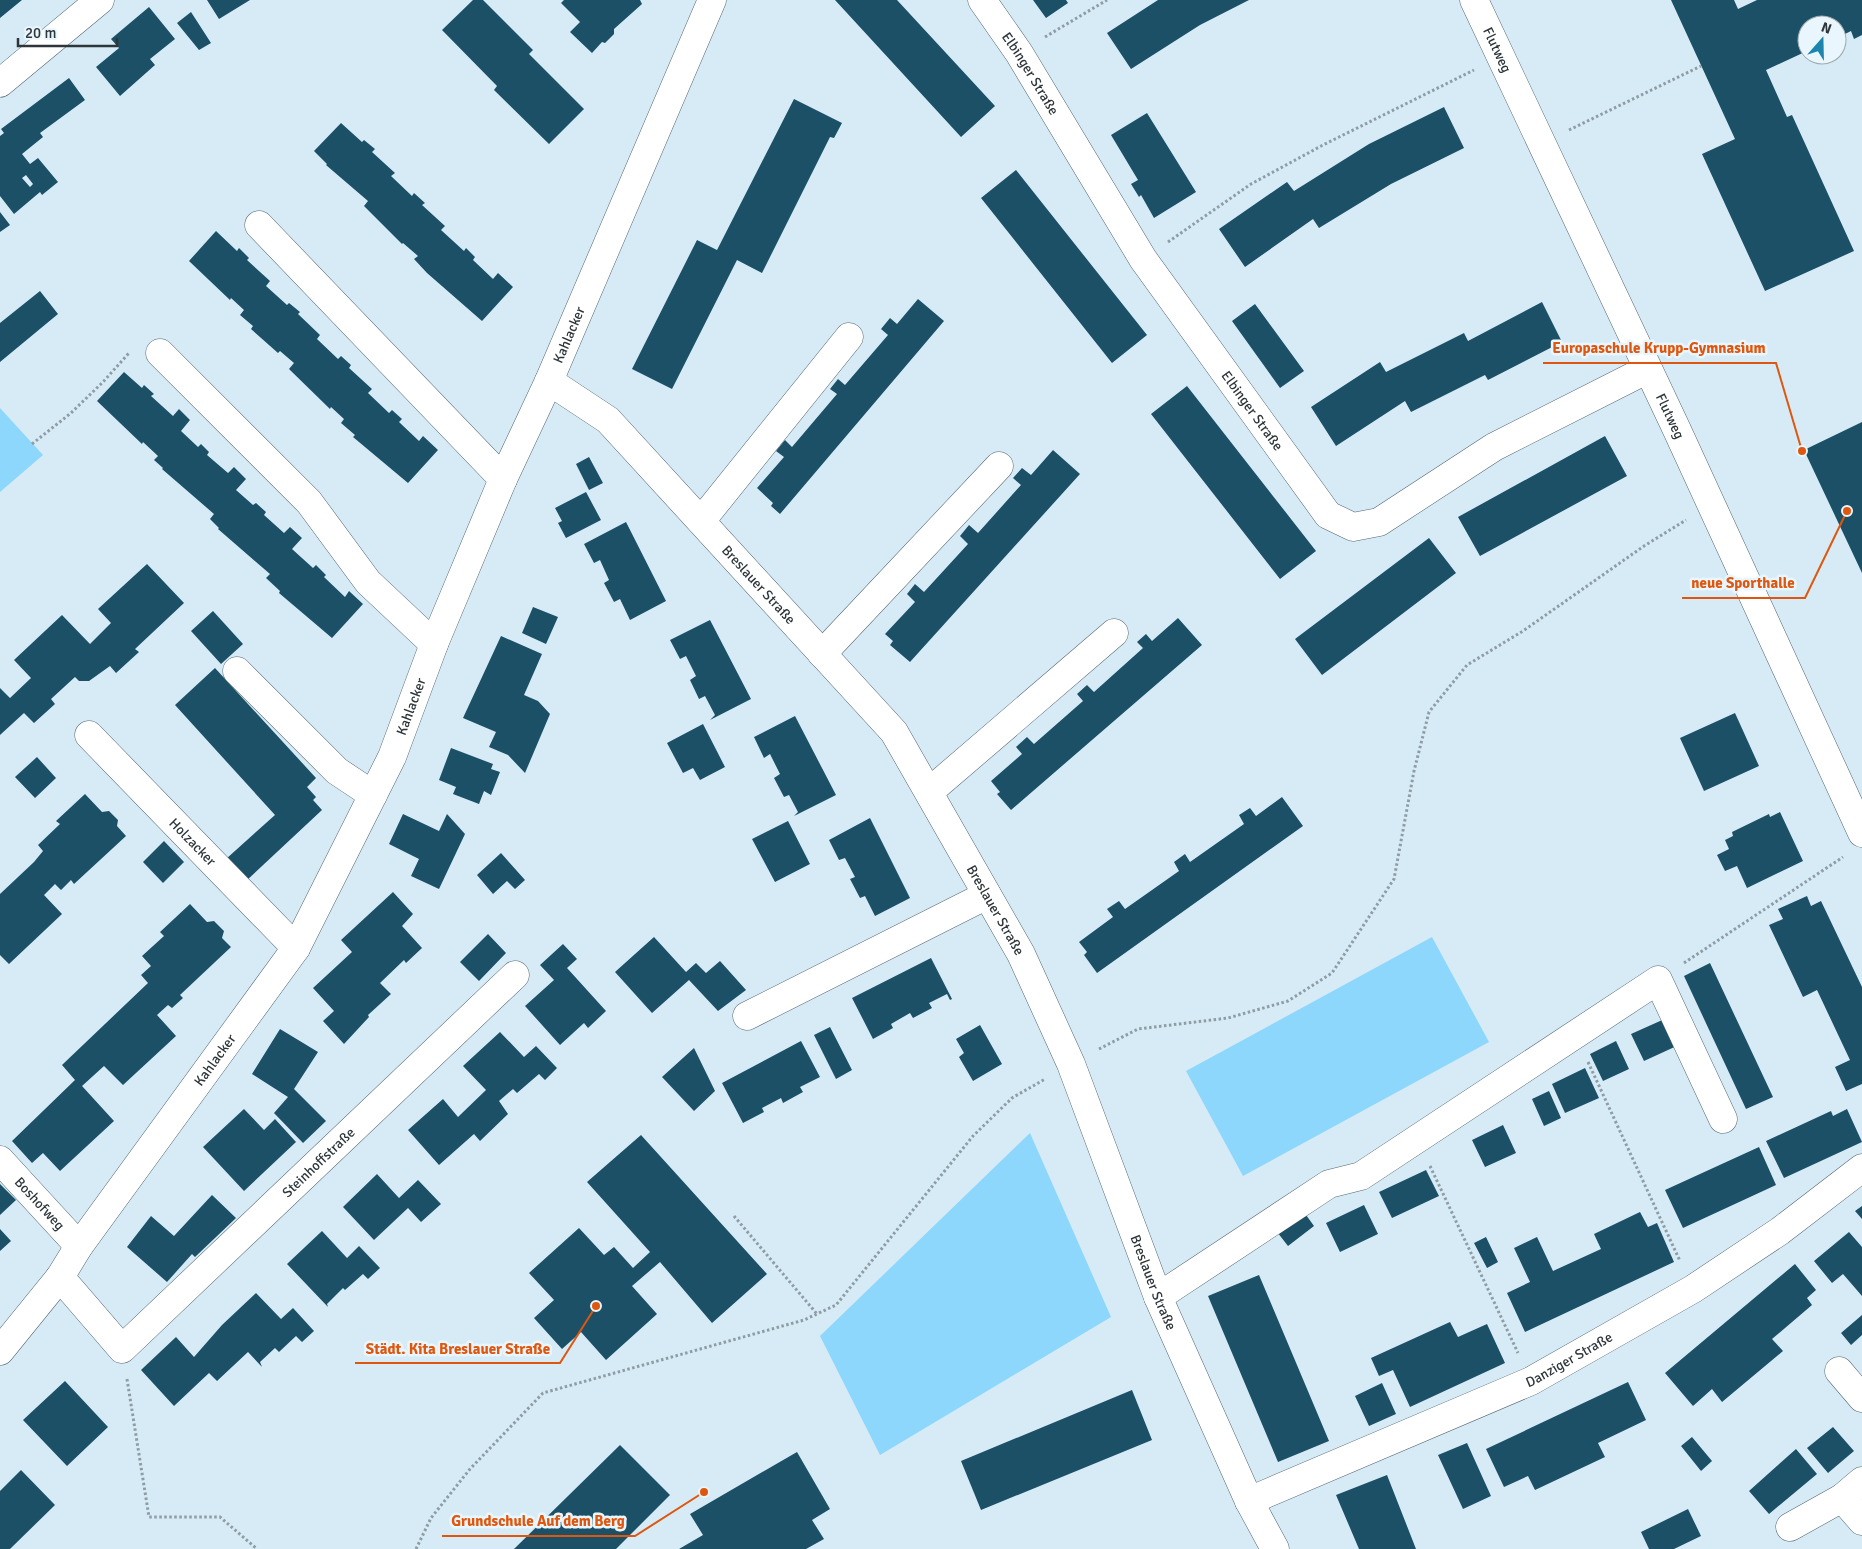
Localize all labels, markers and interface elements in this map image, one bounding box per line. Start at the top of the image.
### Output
scale bar [18,15,116,47]
north arrow [1797,15,1847,65]
text: N [1819,19,1834,38]
text: 20 m [25,24,56,42]
street label: Flutweg [1479,24,1515,75]
street label: Elbinger Straße [998,29,1062,118]
street label: Kahlacker [550,303,589,366]
callout: Europaschule Krupp-Gymnasium [1543,333,1776,363]
text: Europaschule Krupp-Gymnasium [1552,339,1766,357]
street label: Elbinger Straße [1218,368,1287,454]
street label: Flutweg [1652,391,1688,442]
street label: Breslauer Straße [718,542,799,628]
callout: neue Sporthalle [1682,568,1805,598]
text: neue Sporthalle [1691,574,1795,592]
street label: Kahlacker [393,675,430,738]
street label: Holzacker [166,815,220,870]
street label: Breslauer Straße [963,862,1028,958]
street label: Kahlacker [191,1030,240,1089]
street label: Steinhoffstraße [279,1124,358,1201]
street label: Boshofweg [11,1174,68,1234]
street label: Breslauer Straße [1127,1233,1180,1333]
street label: Danziger Straße [1523,1329,1616,1391]
callout: Städt. Kita Breslauer Straße [355,1333,560,1363]
text: Städt. Kita Breslauer Straße [366,1340,550,1358]
callout: Grundschule Auf dem Berg [442,1506,635,1536]
text: Grundschule Auf dem Berg [451,1512,625,1530]

